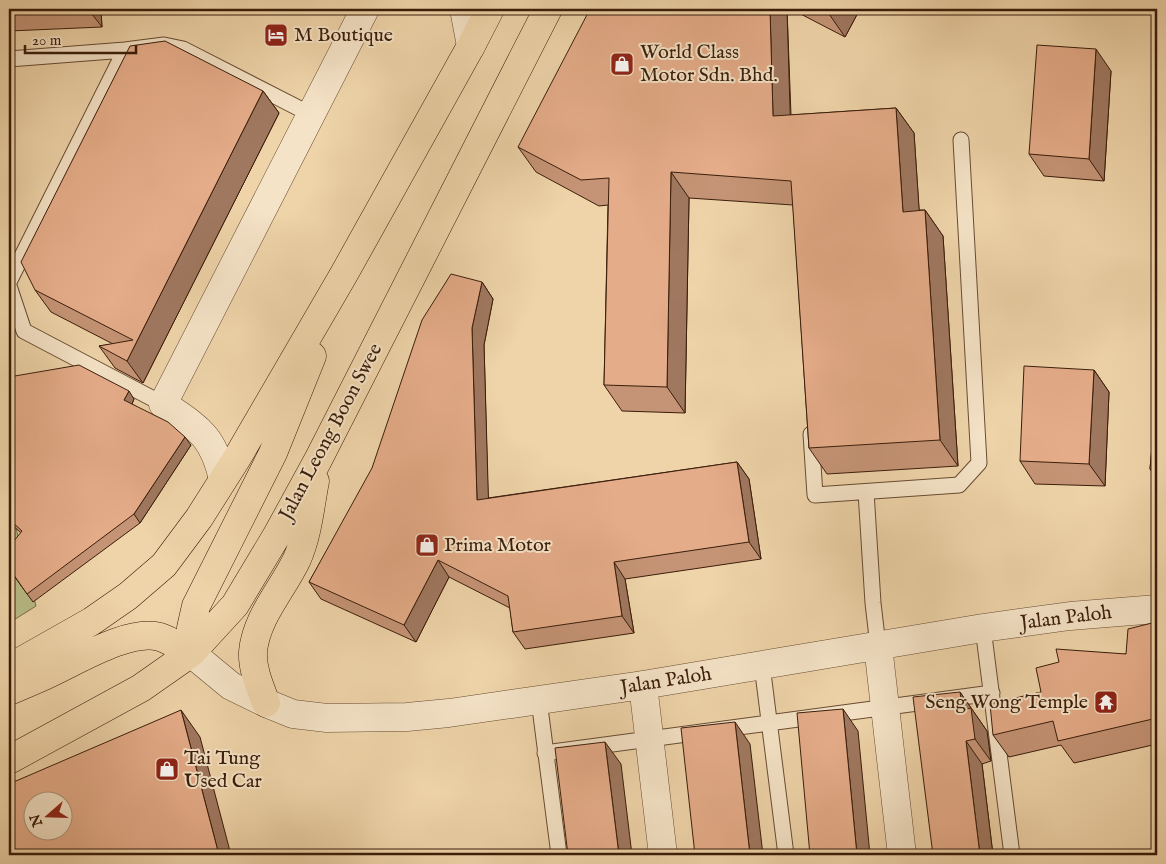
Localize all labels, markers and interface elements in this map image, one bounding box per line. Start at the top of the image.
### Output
scale bar [25,22,136,54]
hotel icon: M Boutique [263,22,289,48]
place label: M Boutique [294,23,393,48]
text: 20 m [32,31,62,50]
place label: World Class Motor Sdn. Bhd. [640,40,778,88]
shop icon: World Class Motor Sdn. Bhd. [609,51,635,77]
street label: Jalan Leong Boon Swee [273,339,388,526]
shop icon: Prima Motor [414,532,440,558]
place label: Prima Motor [444,533,552,558]
street label: Jalan Paloh [1017,600,1114,636]
street label: Jalan Paloh [617,661,714,701]
temple icon: Seng Wong Temple [1093,689,1119,715]
place label: Seng Wong Temple [925,690,1088,715]
place label: Tai Tung Used Car [184,746,263,794]
shop icon: Tai Tung Used Car [154,756,180,782]
north arrow [22,792,72,842]
text: N [26,811,48,830]

